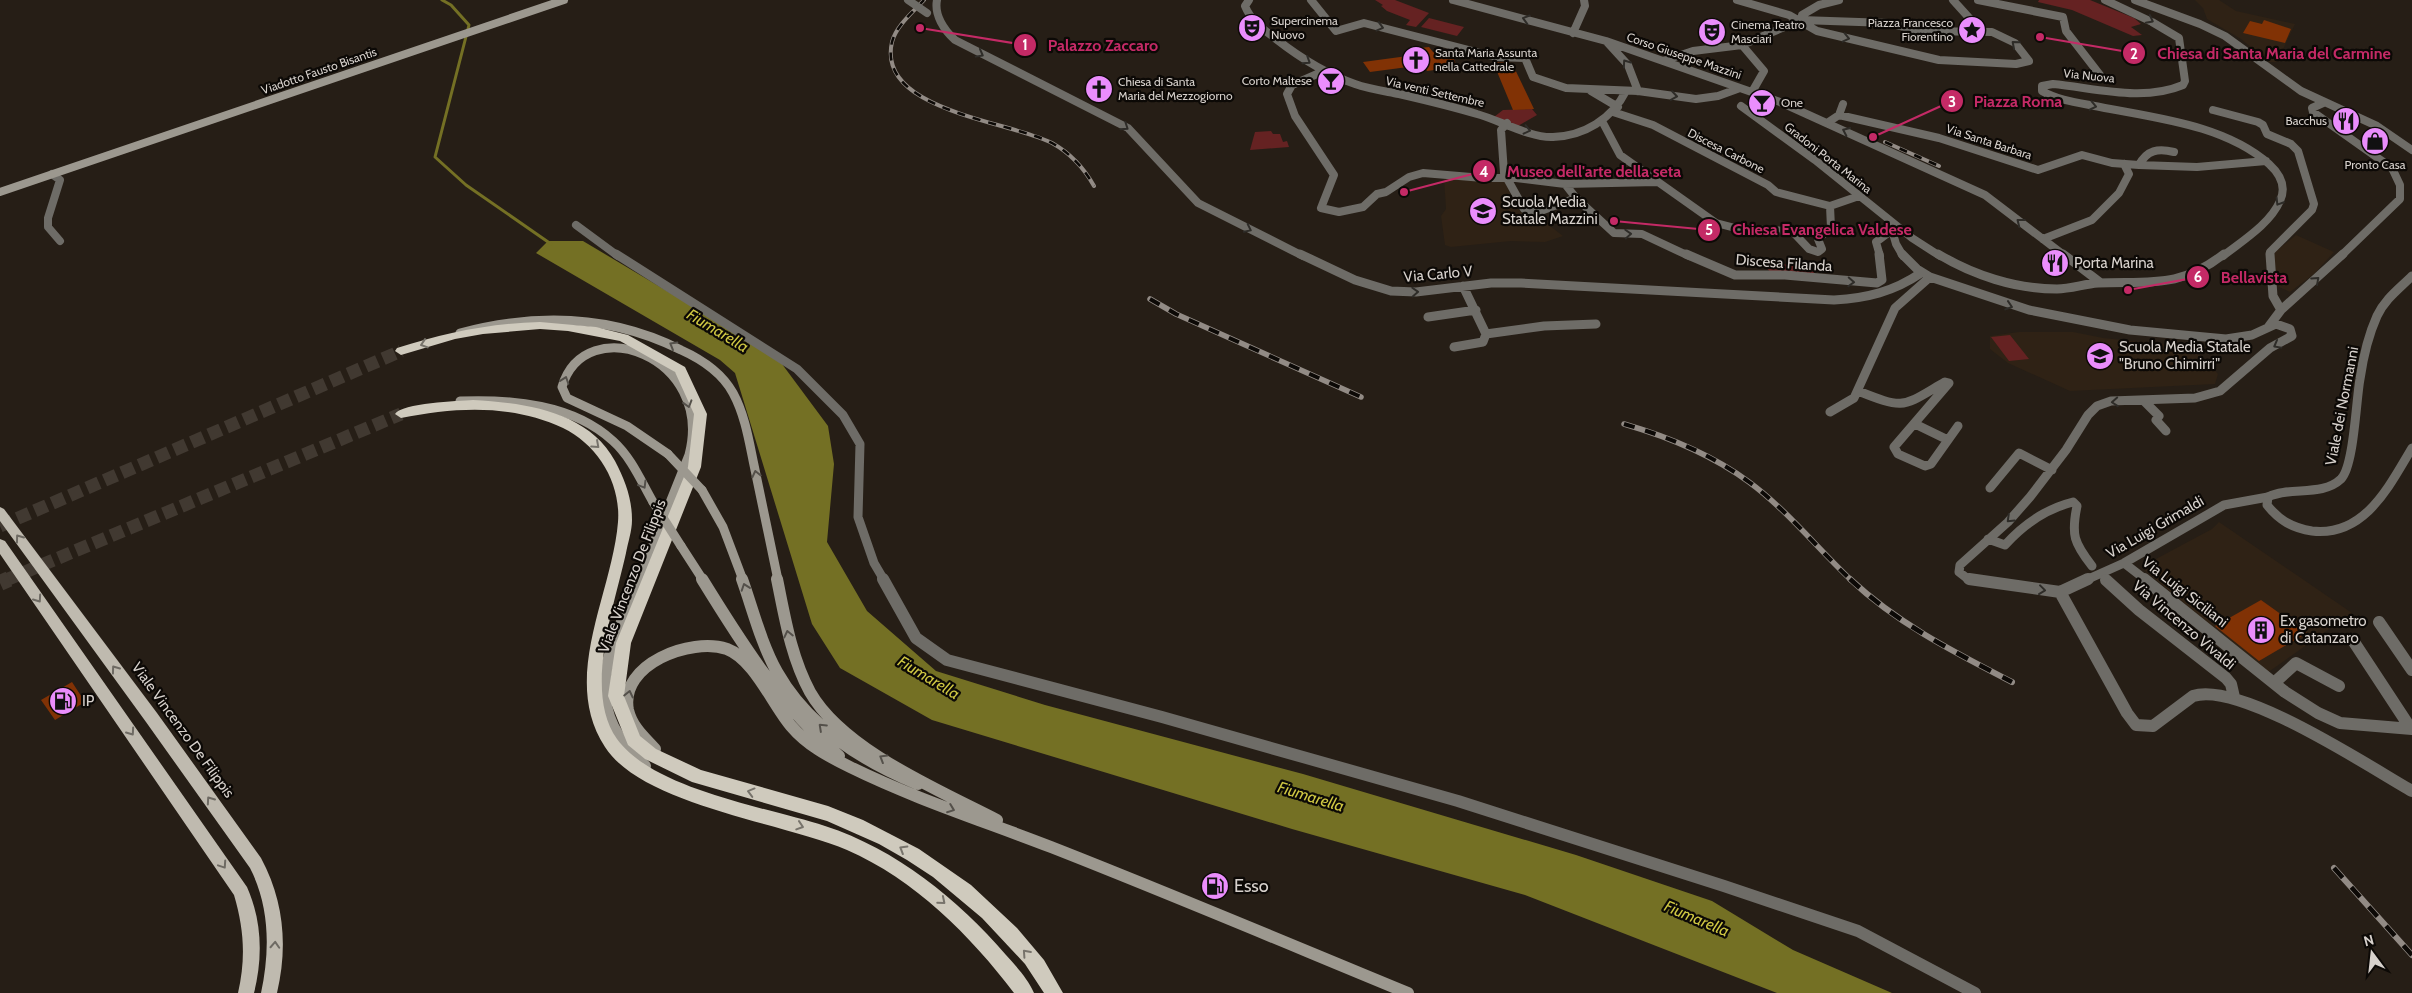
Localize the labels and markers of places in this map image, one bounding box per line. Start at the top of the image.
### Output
theatre icon: Supercinema Nuovo [1237,13,1267,43]
place label: Supercinema Nuovo [1271,13,1338,42]
place label: Piazza Francesco Fiorentino [1868,15,1953,44]
place icon: Piazza Francesco Fiorentino [1957,15,1987,45]
theatre icon: Cinema Teatro Masciari [1697,17,1727,47]
place label: Cinema Teatro Masciari [1731,17,1805,46]
callout: Palazzo Zaccaro [1012,29,1168,60]
callout: Chiesa di Santa Maria del Carmine [2122,38,2400,69]
church icon: Santa Maria Assunta nella Cattedrale [1401,45,1431,75]
place label: Santa Maria Assunta nella Cattedrale [1435,45,1537,74]
bar icon: Corto Maltese [1316,66,1346,96]
place label: Corto Maltese [1242,73,1312,88]
church icon: Chiesa di Santa Maria del Mezzogiorno [1084,74,1114,104]
place label: Chiesa di Santa Maria del Mezzogiorno [1118,74,1233,103]
callout: Piazza Roma [1939,86,2073,117]
bar icon: One [1747,88,1777,118]
place label: One [1781,95,1803,110]
restaurant icon: Bacchus [2331,106,2361,136]
place label: Bacchus [2286,113,2327,128]
shop icon: Pronto Casa [2360,126,2390,156]
callout: Museo dell'arte della seta [1472,156,1691,187]
place label: Pronto Casa [2345,157,2406,172]
place label: Scuola Media Statale Mazzini [1502,193,1598,228]
school or university icon: Scuola Media Statale Mazzini [1468,196,1498,226]
callout: Chiesa Evangelica Valdese [1697,214,1921,245]
restaurant icon: Porta Marina [2040,248,2070,278]
place label: Porta Marina [2074,254,2155,272]
callout: Bellavista [2185,262,2297,293]
place label: Scuola Media Statale "Bruno Chimirri" [2119,338,2251,373]
school or university icon: Scuola Media Statale "Bruno Chimirri" [2085,341,2115,371]
place label: Ex gasometro di Catanzaro [2280,612,2367,647]
building icon: Ex gasometro di Catanzaro [2246,615,2276,645]
fuel station icon: IP [48,686,78,716]
place label: IP [82,692,95,710]
fuel station icon: Esso [1200,871,1230,901]
place label: Esso [1234,875,1269,897]

